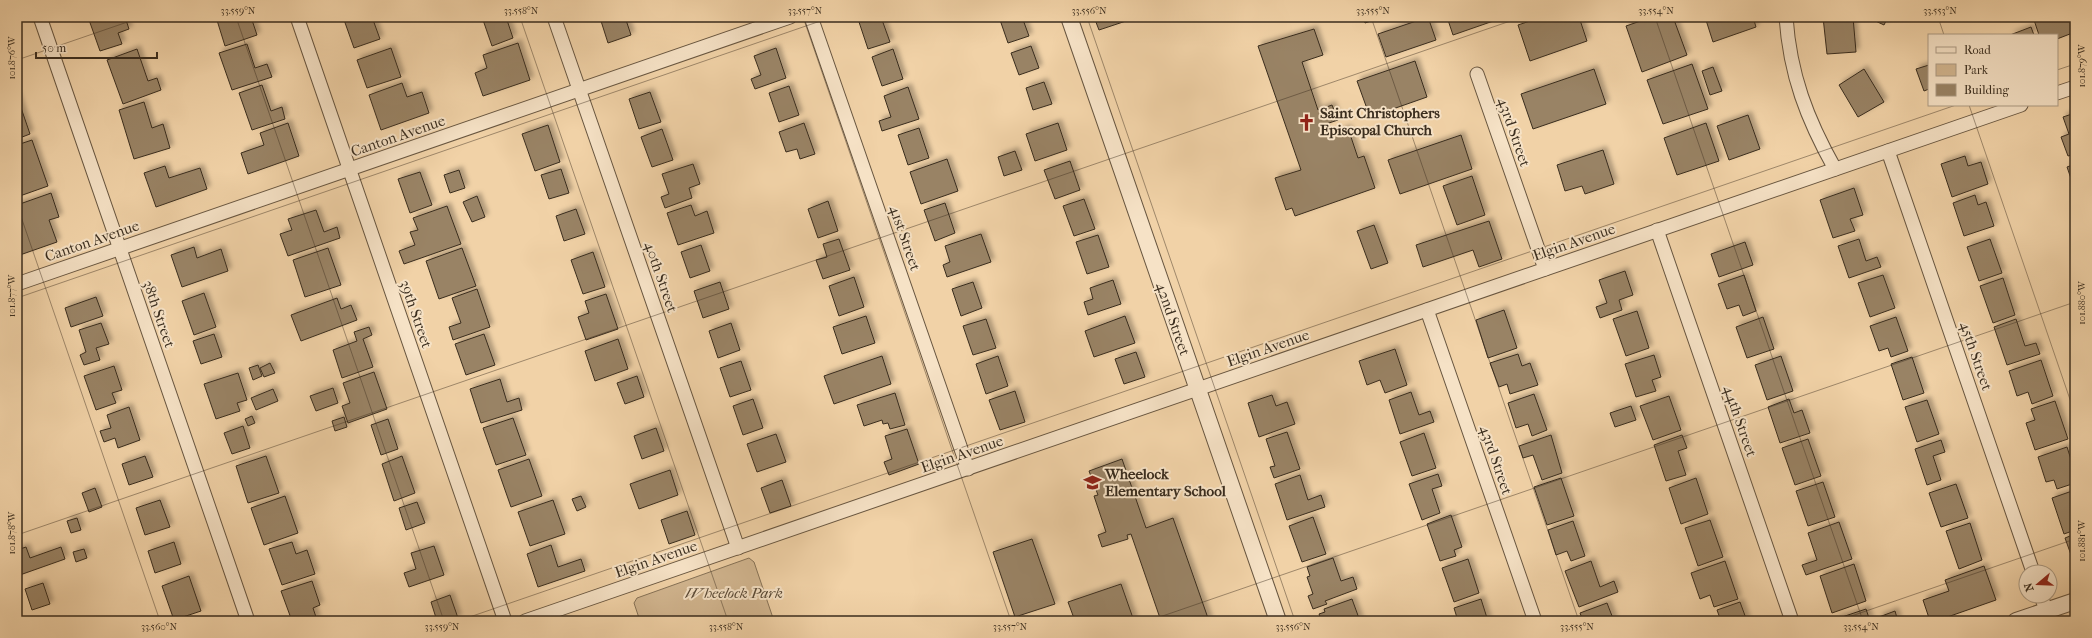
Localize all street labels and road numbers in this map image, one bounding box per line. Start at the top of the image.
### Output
street label: 43rd Street [1494,95,1534,170]
street label: Canton Avenue [348,111,448,161]
street label: 41st Street [885,203,925,274]
street label: Canton Avenue [42,216,142,266]
street label: Elgin Avenue [1530,219,1618,265]
street label: 40th Street [640,239,682,315]
street label: 38th Street [139,278,179,351]
street label: 39th Street [396,278,436,351]
street label: 42nd Street [1152,280,1194,359]
street label: 45th Street [1956,319,1996,393]
street label: Elgin Avenue [1224,325,1312,371]
street label: 44th Street [1719,383,1761,460]
street label: 43rd Street [1476,423,1516,498]
street label: Elgin Avenue [918,431,1006,477]
street label: Elgin Avenue [612,536,700,582]

